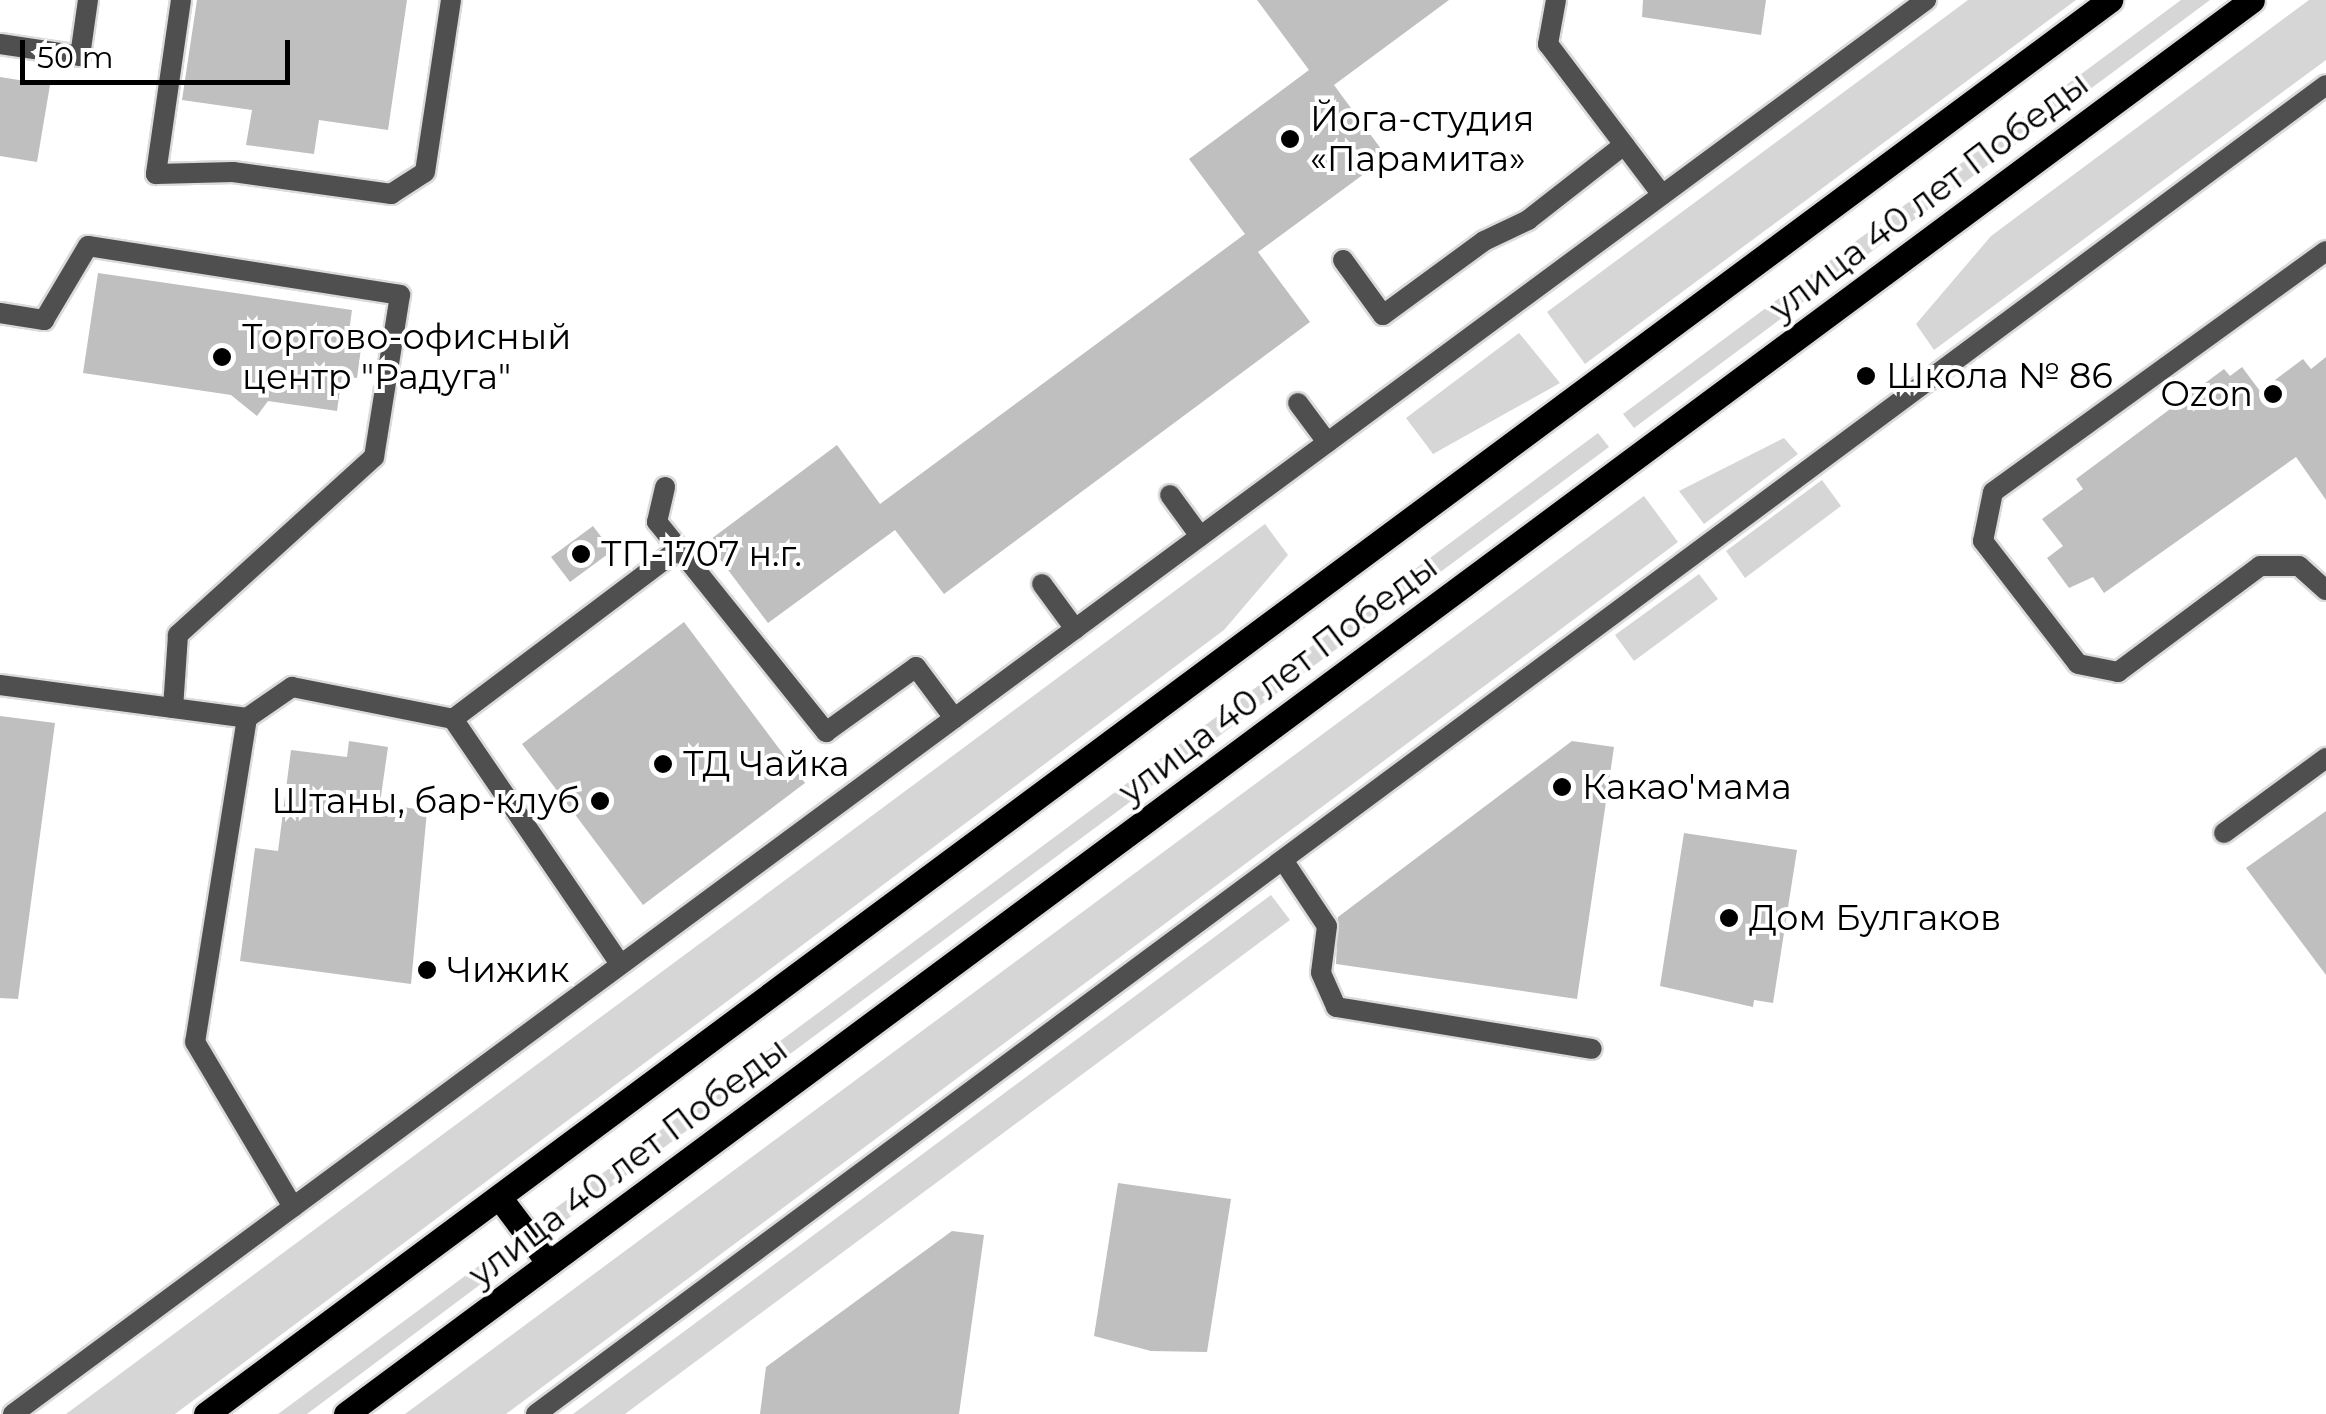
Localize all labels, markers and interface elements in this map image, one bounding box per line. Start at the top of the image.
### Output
scale bar [25,20,295,82]
text: 50 m [37,39,114,76]
street label: улица 40 лет Победы [1761,62,2097,330]
place label: Йога-студия «Парамита» [1310,98,1535,180]
marker: Йога-студия «Парамита» [1279,128,1301,150]
place label: Торгово-офисный центр "Радуга" [242,316,571,398]
marker: Торгово-офисный центр "Радуга" [211,346,233,368]
place label: Школа № 86 [1886,355,2113,397]
marker: Школа № 86 [1855,365,1877,387]
place label: Ozon [2160,373,2253,415]
marker: Ozon [2262,383,2284,405]
place label: ТП-1707 н.г. [601,533,802,575]
marker: ТП-1707 н.г. [570,543,592,565]
street label: улица 40 лет Победы [1110,545,1446,813]
place label: ТД Чайка [683,743,849,785]
marker: ТД Чайка [652,753,674,775]
place label: Какао'мама [1582,766,1792,808]
marker: Какао'мама [1551,776,1573,798]
place label: Штаны, бар-клуб [271,780,580,822]
marker: Штаны, бар-клуб [589,790,611,812]
place label: Дом Булгаков [1749,897,2001,939]
marker: Дом Булгаков [1718,907,1740,929]
place label: Чижик [447,949,569,991]
marker: Чижик [416,959,438,981]
street label: улица 40 лет Победы [460,1028,796,1296]

